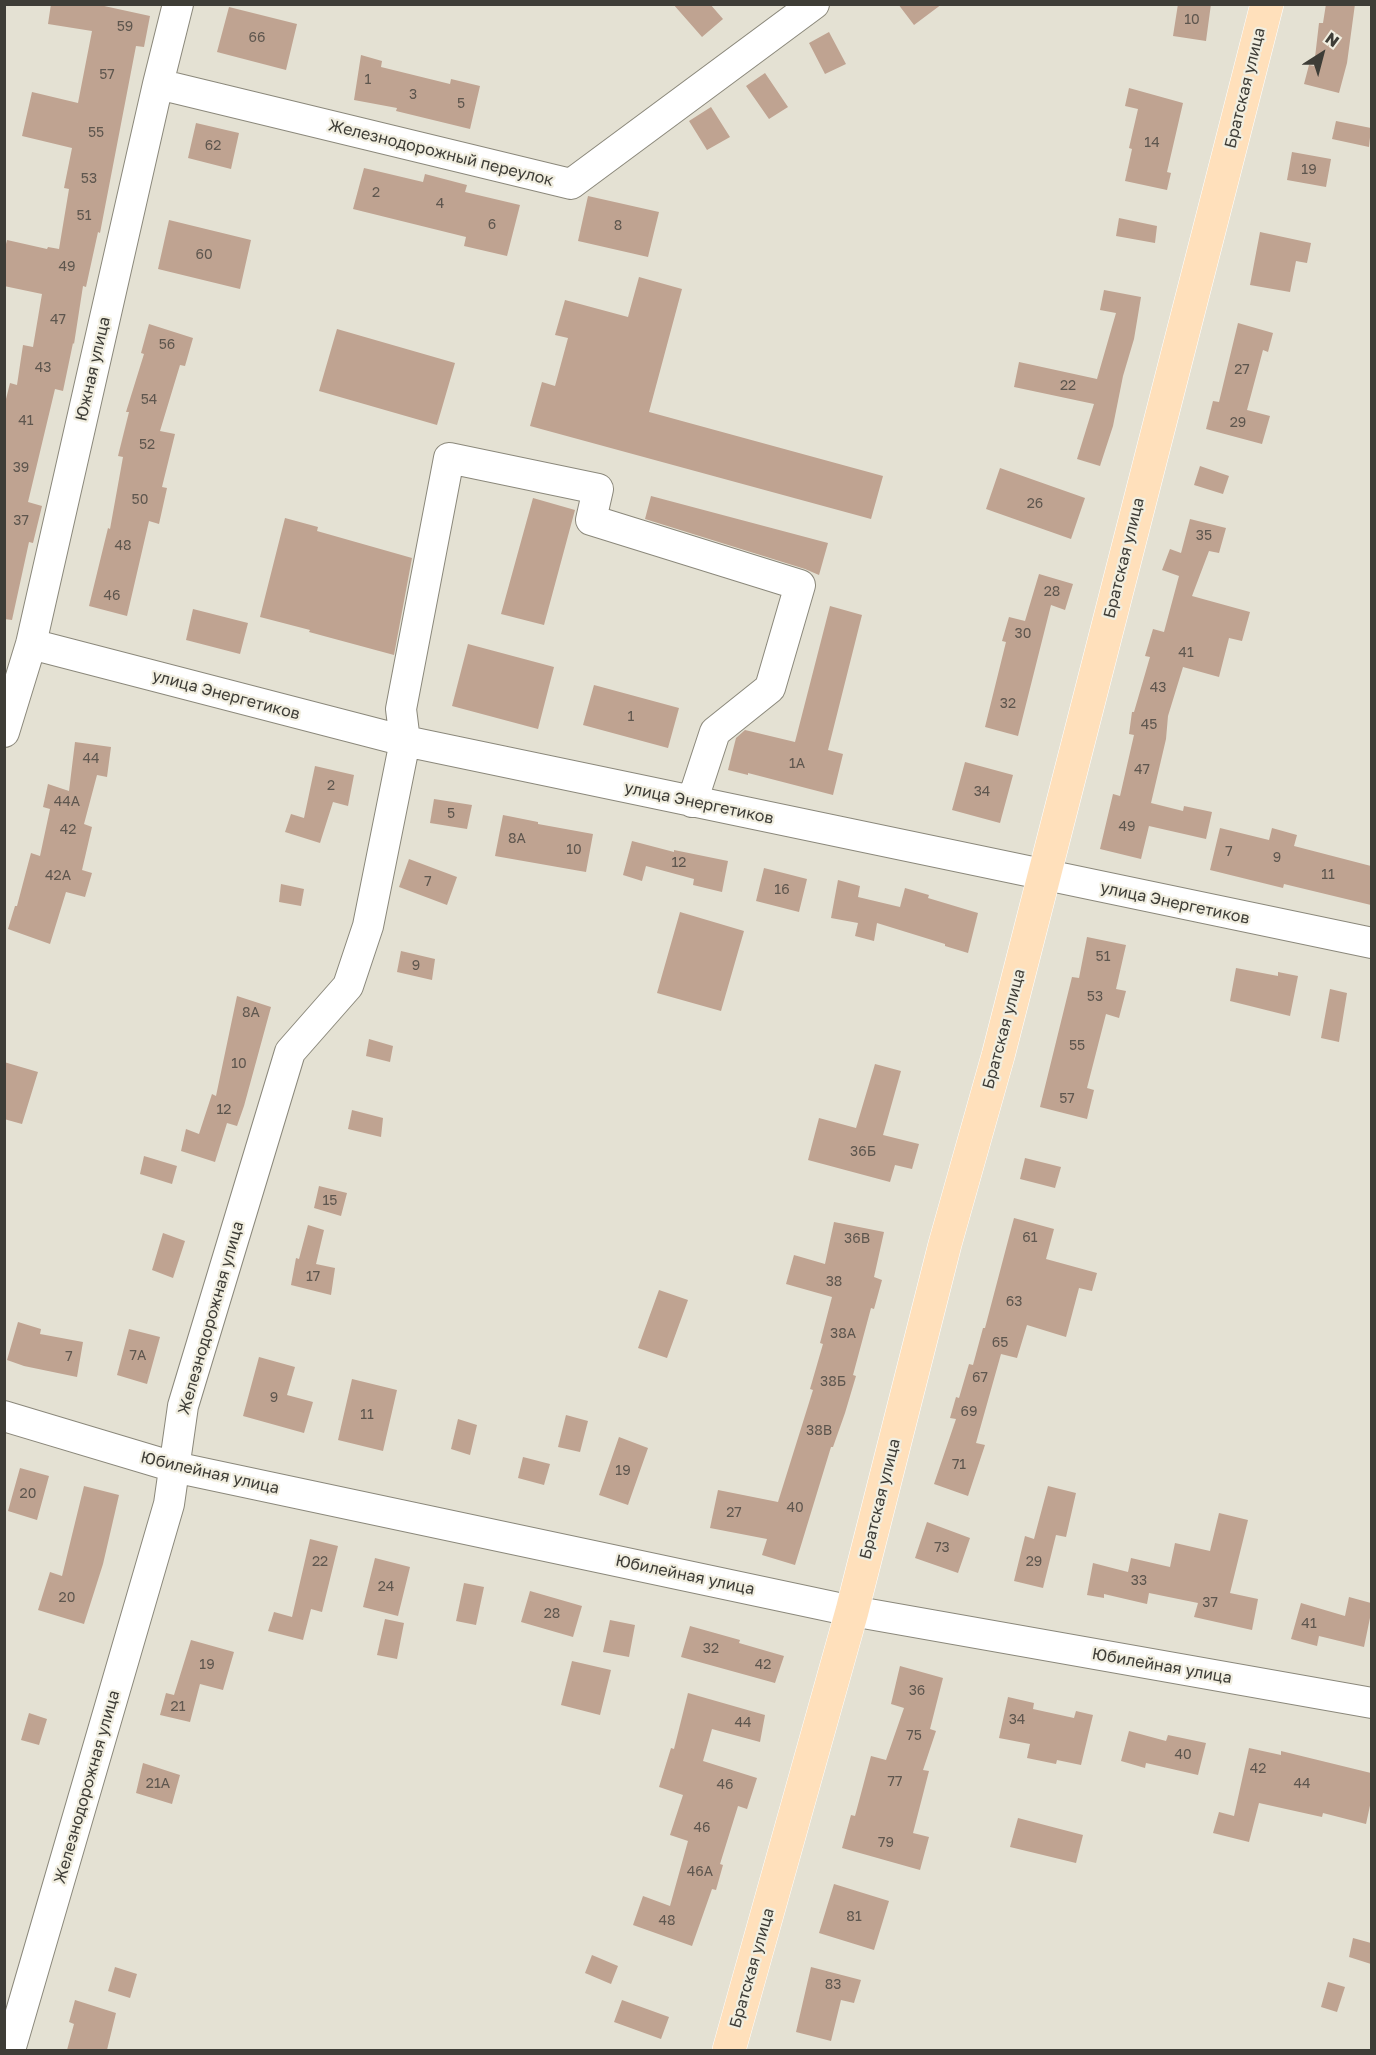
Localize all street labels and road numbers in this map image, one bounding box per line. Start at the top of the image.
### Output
street label: Братская улица [1221,26,1269,150]
street label: Железнодорожный переулок [326,116,556,190]
street label: Южная улица [72,315,114,423]
street label: Братская улица [1100,496,1148,620]
street label: улица Энергетиков [150,666,302,724]
street label: улица Энергетиков [623,778,775,828]
street label: улица Энергетиков [1099,878,1251,928]
street label: Братская улица [979,967,1029,1091]
street label: Железнодорожная улица [174,1219,248,1417]
street label: Братская улица [856,1437,904,1561]
street label: Юбилейная улица [139,1448,281,1498]
street label: Юбилейная улица [614,1551,756,1599]
street label: Юбилейная улица [1091,1644,1233,1688]
street label: Железнодорожная улица [50,1688,124,1886]
street label: Братская улица [726,1906,778,2030]

